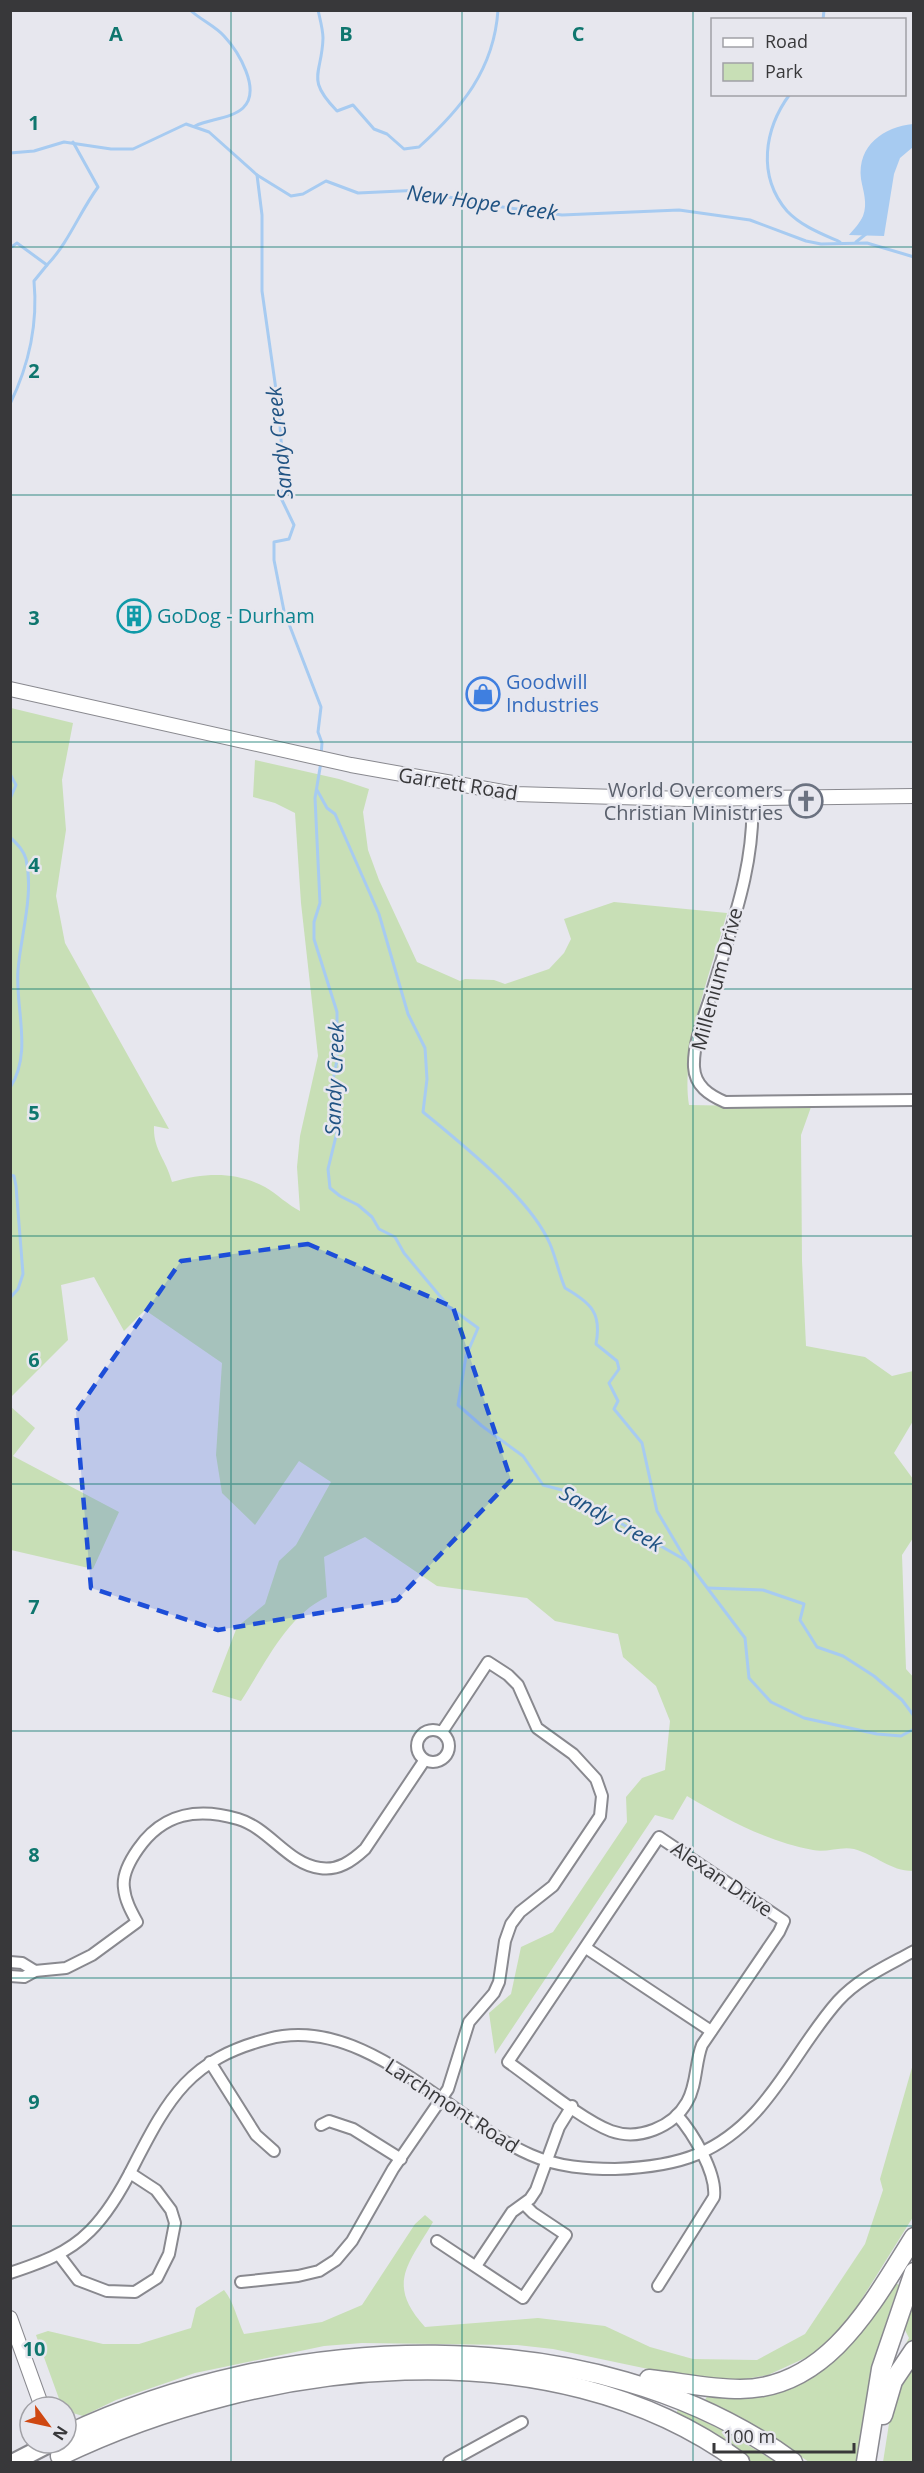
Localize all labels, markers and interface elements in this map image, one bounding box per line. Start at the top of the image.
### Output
legend [711,18,906,96]
text: A [109,20,123,47]
text: B [339,20,353,47]
text: C [572,20,585,47]
text: Road [765,29,808,53]
text: Park [765,59,803,83]
text: 1 [28,109,40,136]
water label: New Hope Creek [405,178,560,227]
text: 2 [28,357,40,384]
water label: Sandy Creek [259,384,299,501]
building icon: GoDog - Durham [116,598,152,634]
place label: GoDog - Durham [157,602,315,629]
text: 3 [28,604,40,631]
place label: Goodwill Industries [506,668,599,718]
shop icon: Goodwill Industries [465,676,501,712]
street label: Garrett Road [396,761,520,806]
place label: World Overcomers Christian Ministries [604,776,783,826]
church icon: World Overcomers Christian Ministries [788,783,824,819]
text: 4 [28,851,40,878]
street label: Millenium Drive [685,905,749,1053]
water label: Sandy Creek [318,1021,350,1136]
text: 5 [28,1099,40,1126]
text: 6 [28,1346,40,1373]
water label: Sandy Creek [555,1478,669,1558]
text: 7 [28,1593,40,1620]
street label: Alexan Drive [666,1835,778,1922]
text: 8 [28,1841,40,1868]
street label: Larchmont Road [380,2052,524,2159]
text: 9 [28,2088,40,2115]
text: 10 [23,2335,45,2362]
north arrow [18,2395,78,2455]
scale bar [714,2416,854,2454]
text: N [48,2422,73,2445]
text: 100 m [723,2424,775,2448]

